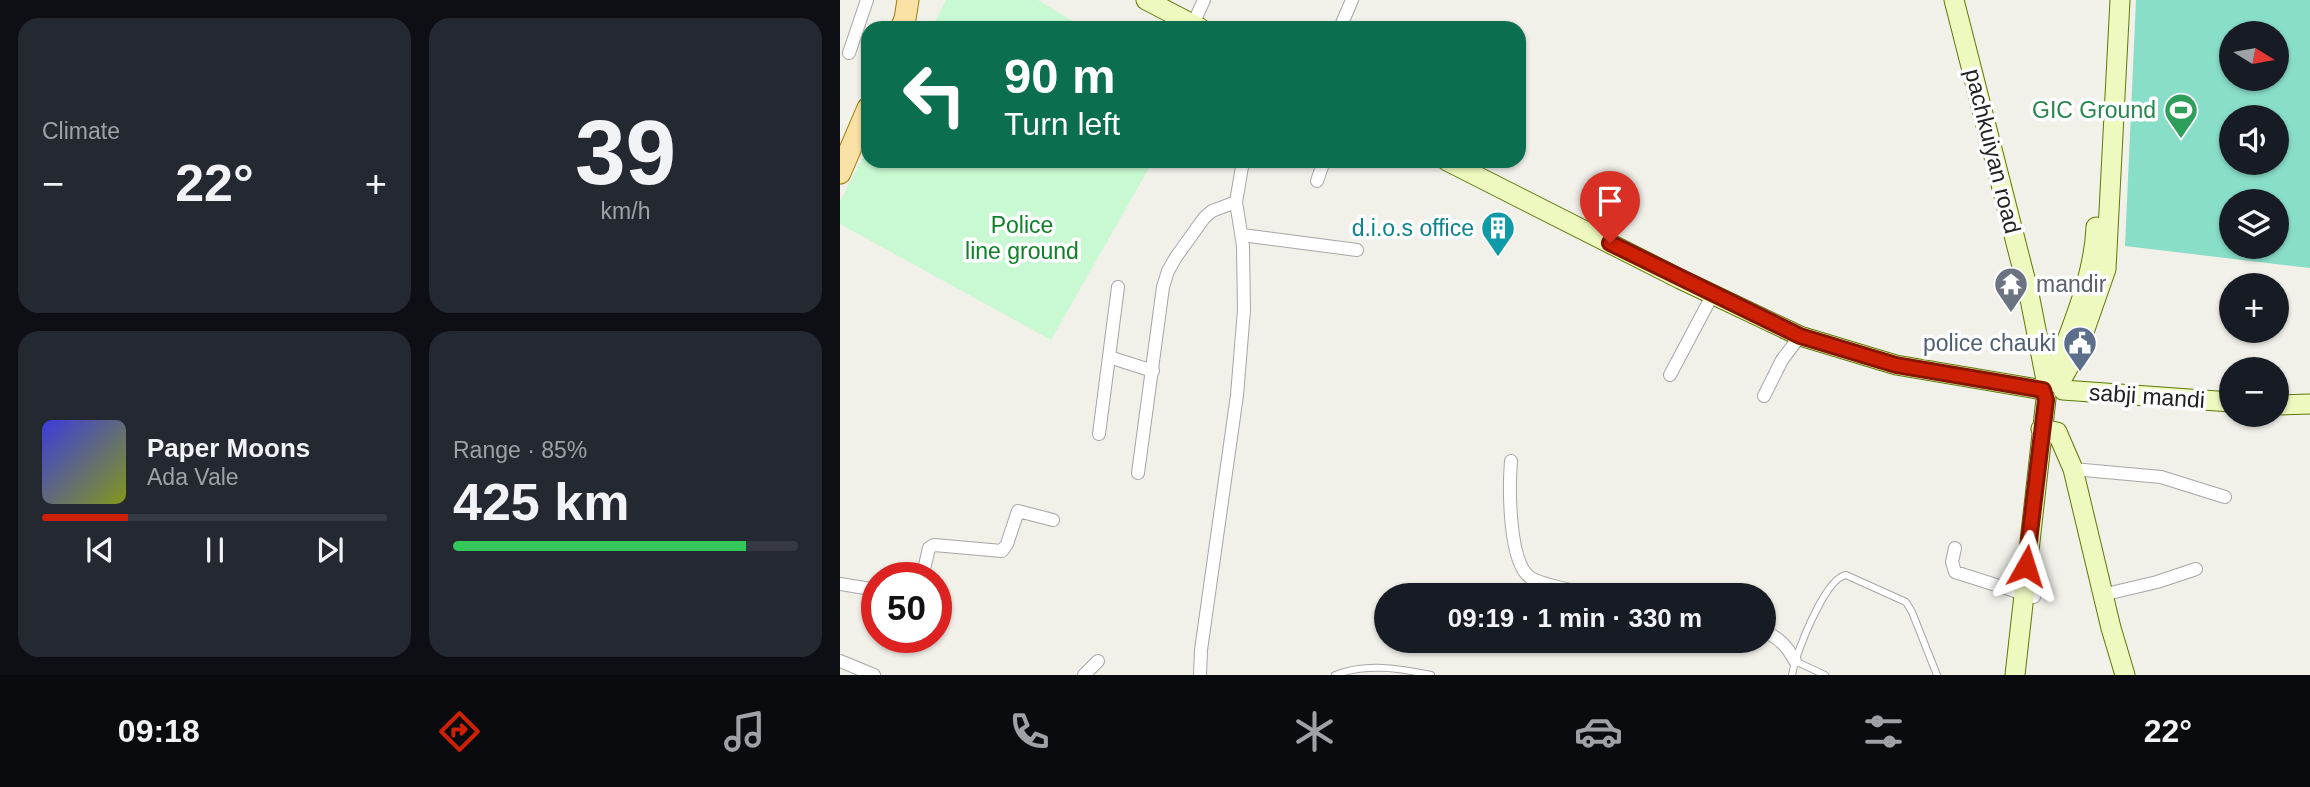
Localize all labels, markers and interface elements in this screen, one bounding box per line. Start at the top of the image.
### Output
north arrow [2219,21,2289,91]
map controls [2219,21,2289,427]
icon: left [889,49,980,140]
text: 90 m [1004,49,1116,103]
street label: pachkuiyan road [1960,66,2026,236]
sports icon: GIC Ground [2162,91,2200,140]
place label: GIC Ground [2032,97,2156,123]
text: 39 [575,102,676,203]
button: sound [2219,105,2289,175]
text: Turn left [1004,106,1120,142]
text: Climate [42,118,120,144]
text: 22° [175,154,254,212]
text: − [42,163,64,205]
text: + [365,163,387,205]
pin [1580,171,1640,243]
icon: arrive [1591,182,1629,220]
button: layers [2219,189,2289,259]
text: km/h [601,198,650,224]
building icon: d.i.o.s office [1479,209,1517,258]
park label: Police line ground [965,212,1079,264]
place label: d.i.o.s office [1352,215,1474,241]
temple icon: mandir [1992,265,2030,314]
place label: mandir [2036,271,2107,297]
button: + [2219,273,2289,343]
public building icon: police chauki [2061,324,2099,373]
place label: police chauki [1923,330,2056,356]
button: − [2219,357,2289,427]
street label: sabji mandi [2088,379,2206,413]
text: Paper Moons [147,433,310,463]
text: Range · 85% [453,437,587,463]
text: Ada Vale [147,464,239,490]
text: 425 km [453,473,629,531]
position arrow [1989,529,2063,603]
icon: previous [81,531,119,569]
icon: pause [196,531,234,569]
icon: next [311,531,349,569]
speed limit sign: 50 [861,562,952,653]
text: 09:19 · 1 min · 330 m [1448,603,1702,633]
icon: directions [435,707,484,756]
icon: music [720,707,769,756]
icon: phone [1005,707,1054,756]
icon: climate [1290,707,1339,756]
icon: car [1574,707,1623,756]
icon: filters [1859,707,1908,756]
text: 09:18 [118,713,200,749]
text: 22° [2144,713,2192,749]

